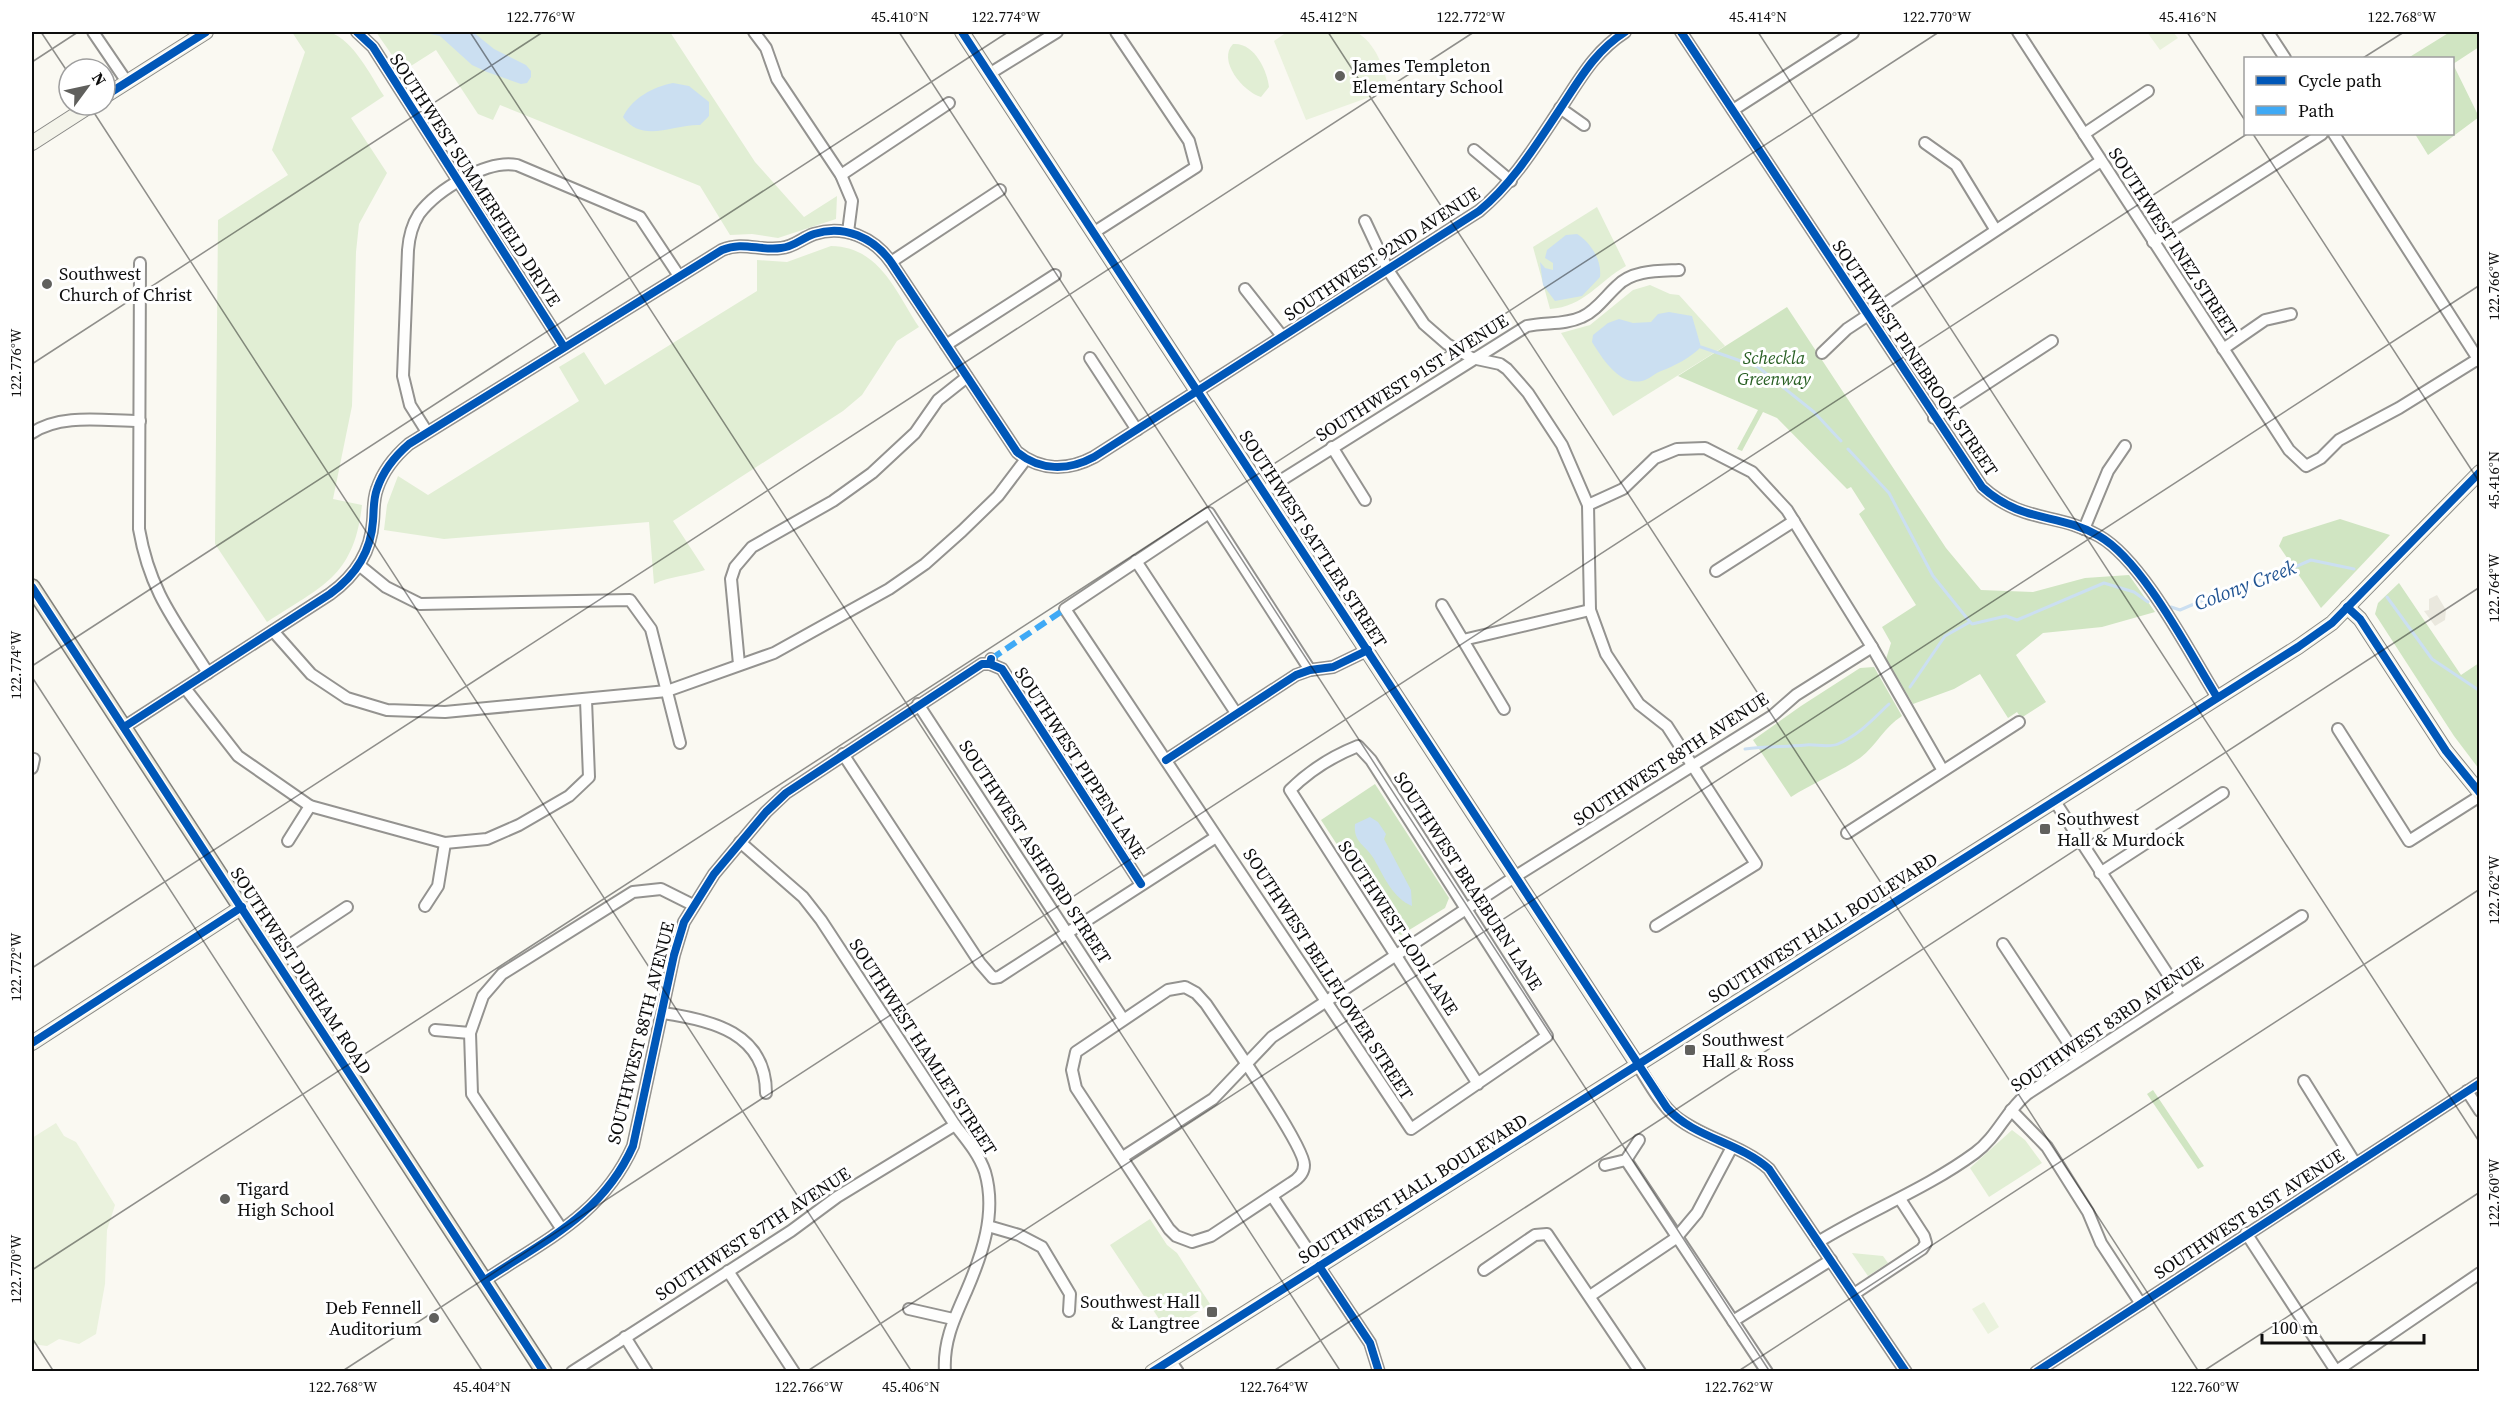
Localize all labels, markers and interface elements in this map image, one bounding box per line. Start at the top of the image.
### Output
text: 122.776°W [507,6,576,27]
text: 45.410°N [871,6,929,27]
text: 122.774°W [972,6,1041,27]
text: 45.412°N [1300,6,1358,27]
text: 122.772°W [1437,6,1506,27]
text: 45.414°N [1729,6,1787,27]
text: 122.770°W [1903,6,1972,27]
text: 45.416°N [2159,6,2217,27]
text: 122.768°W [2368,6,2437,27]
street label: SOUTHWEST SUMMERFIELD DRIVE [384,48,567,311]
place label: James Templeton Elementary School [1351,53,1503,99]
north arrow [57,57,117,117]
legend [2244,57,2454,135]
text: N [87,68,112,90]
text: Cycle path [2298,68,2382,93]
marker: James Templeton Elementary School [1333,69,1347,83]
text: Path [2298,98,2335,123]
street label: SOUTHWEST INEZ STREET [2103,143,2244,341]
street label: SOUTHWEST 92ND AVENUE [1279,181,1485,326]
street label: SOUTHWEST PINEBROOK STREET [1827,235,2004,481]
text: 122.766°W [2483,251,2504,320]
place label: Southwest Church of Christ [59,261,192,307]
marker: Southwest Church of Christ [40,277,54,291]
street label: SOUTHWEST 91ST AVENUE [1311,308,1513,447]
text: 122.776°W [5,328,26,397]
park label: Scheckla Greenway [1737,345,1811,391]
street label: SOUTHWEST SATTLER STREET [1234,425,1393,652]
text: 45.416°N [2483,451,2504,509]
water label: Colony Creek [2190,553,2300,617]
text: 122.764°W [2483,553,2504,622]
text: 122.774°W [5,630,26,699]
street label: SOUTHWEST PIPPEN LANE [1009,662,1152,864]
street label: SOUTHWEST 88TH AVENUE [1568,686,1773,831]
street label: SOUTHWEST ASHFORD STREET [954,735,1117,969]
street label: SOUTHWEST BRAEBURN LANE [1388,767,1549,995]
place label: Southwest Hall & Murdock [2057,806,2185,852]
marker: Southwest Hall & Murdock [2038,822,2052,836]
street label: SOUTHWEST LODI LANE [1332,836,1464,1020]
street label: SOUTHWEST BELLFLOWER STREET [1238,843,1419,1104]
street label: SOUTHWEST HALL BOULEVARD [1703,846,1942,1009]
text: 122.762°W [2483,855,2504,924]
street label: SOUTHWEST DURHAM ROAD [225,862,378,1079]
street label: SOUTHWEST 88TH AVENUE [601,919,680,1147]
text: 122.772°W [5,932,26,1001]
street label: SOUTHWEST HAMLET STREET [844,933,1003,1160]
street label: SOUTHWEST 83RD AVENUE [2005,950,2208,1098]
place label: Southwest Hall & Ross [1702,1027,1794,1073]
marker: Southwest Hall & Ross [1683,1043,1697,1057]
street label: SOUTHWEST HALL BOULEVARD [1293,1107,1532,1270]
street label: SOUTHWEST 81ST AVENUE [2149,1142,2349,1285]
text: 122.760°W [2483,1158,2504,1227]
street label: SOUTHWEST 87TH AVENUE [650,1161,855,1306]
place label: Tigard High School [237,1176,334,1222]
marker: Tigard High School [218,1192,232,1206]
text: 122.770°W [5,1234,26,1303]
place label: Southwest Hall & Langtree [1080,1289,1200,1335]
place label: Deb Fennell Auditorium [325,1295,422,1341]
marker: Southwest Hall & Langtree [1205,1305,1219,1319]
scale bar [2262,1307,2424,1345]
marker: Deb Fennell Auditorium [427,1311,441,1325]
text: 100 m [2271,1315,2318,1340]
text: 122.768°W [309,1376,378,1397]
text: 45.404°N [453,1376,511,1397]
text: 122.766°W [775,1376,844,1397]
text: 45.406°N [882,1376,940,1397]
text: 122.764°W [1240,1376,1309,1397]
text: 122.762°W [1705,1376,1774,1397]
text: 122.760°W [2171,1376,2240,1397]

